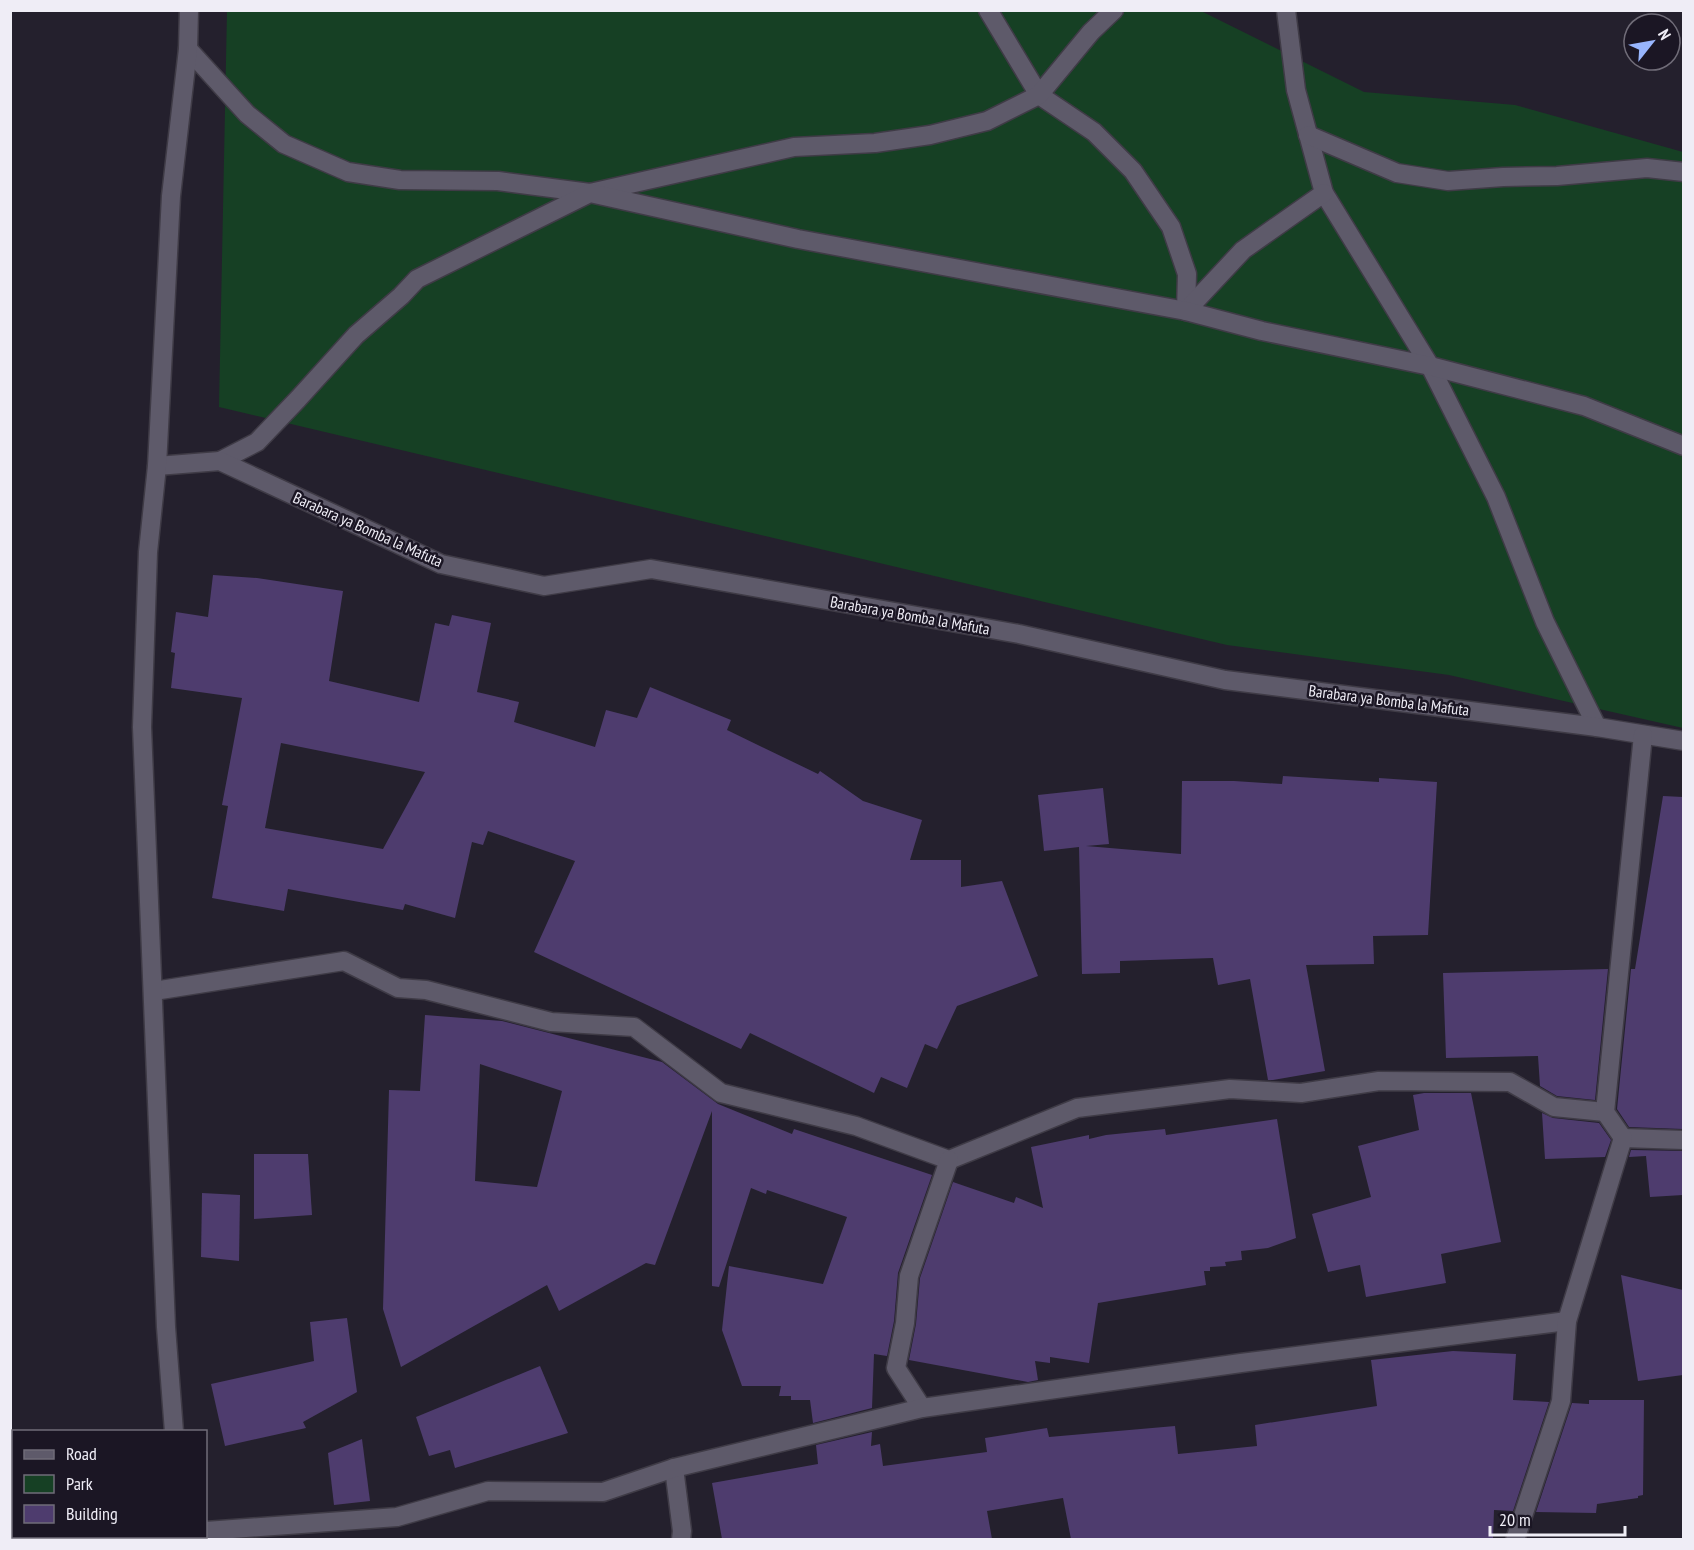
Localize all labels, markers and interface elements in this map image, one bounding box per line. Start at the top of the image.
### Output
north arrow [1622,12,1682,72]
text: N [1654,25,1676,43]
street label: Barabara ya Bomba la Mafuta [290,487,446,571]
street label: Barabara ya Bomba la Mafuta [829,591,991,639]
street label: Barabara ya Bomba la Mafuta [1308,680,1470,720]
legend [12,1430,207,1538]
text: Road [66,1442,97,1465]
text: Park [66,1472,93,1495]
scale bar [1490,1499,1625,1537]
text: Building [66,1502,118,1525]
text: 20 m [1499,1508,1531,1531]

